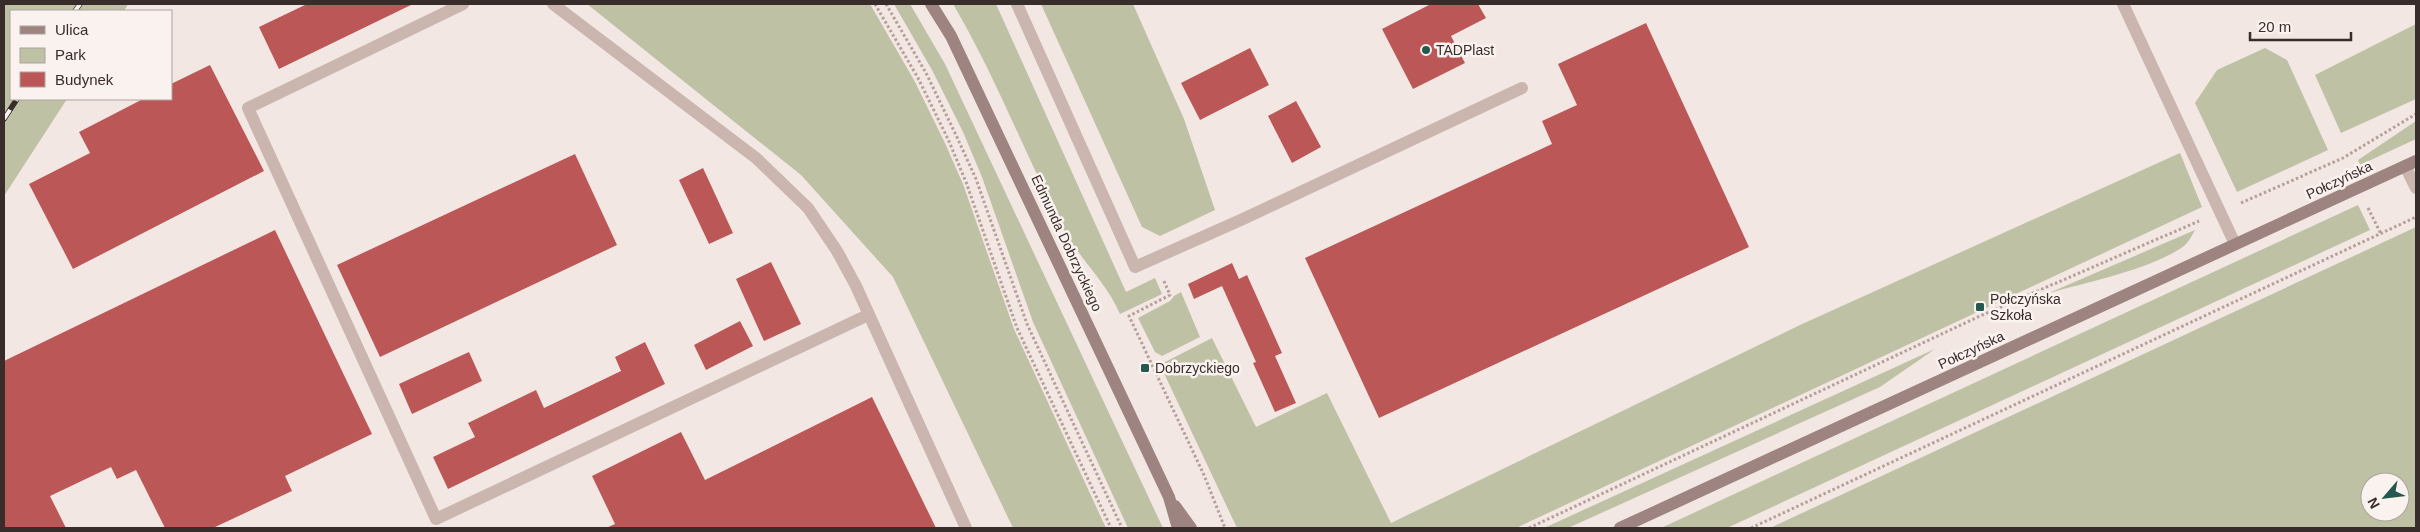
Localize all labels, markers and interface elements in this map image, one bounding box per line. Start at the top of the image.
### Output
legend [10,10,172,100]
scale bar [2250,10,2351,42]
text: 20 m [2258,18,2291,35]
text: Ulica [55,21,89,38]
place label: TADPlast [1436,42,1494,58]
marker: TADPlast [1420,44,1432,56]
text: Park [55,46,86,63]
text: Budynek [55,71,114,88]
street label: Połczyńska [2304,158,2375,202]
street label: Edmunda Dobrzyckiego [1028,172,1106,314]
place label: Połczyńska Szkoła [1990,291,2061,323]
marker: Połczyńska Szkoła [1974,301,1986,313]
street label: Połczyńska [1936,328,2007,372]
place label: Dobrzyckiego [1155,360,1240,376]
marker: Dobrzyckiego [1139,362,1151,374]
north arrow [2360,472,2410,522]
text: N [2364,495,2383,511]

